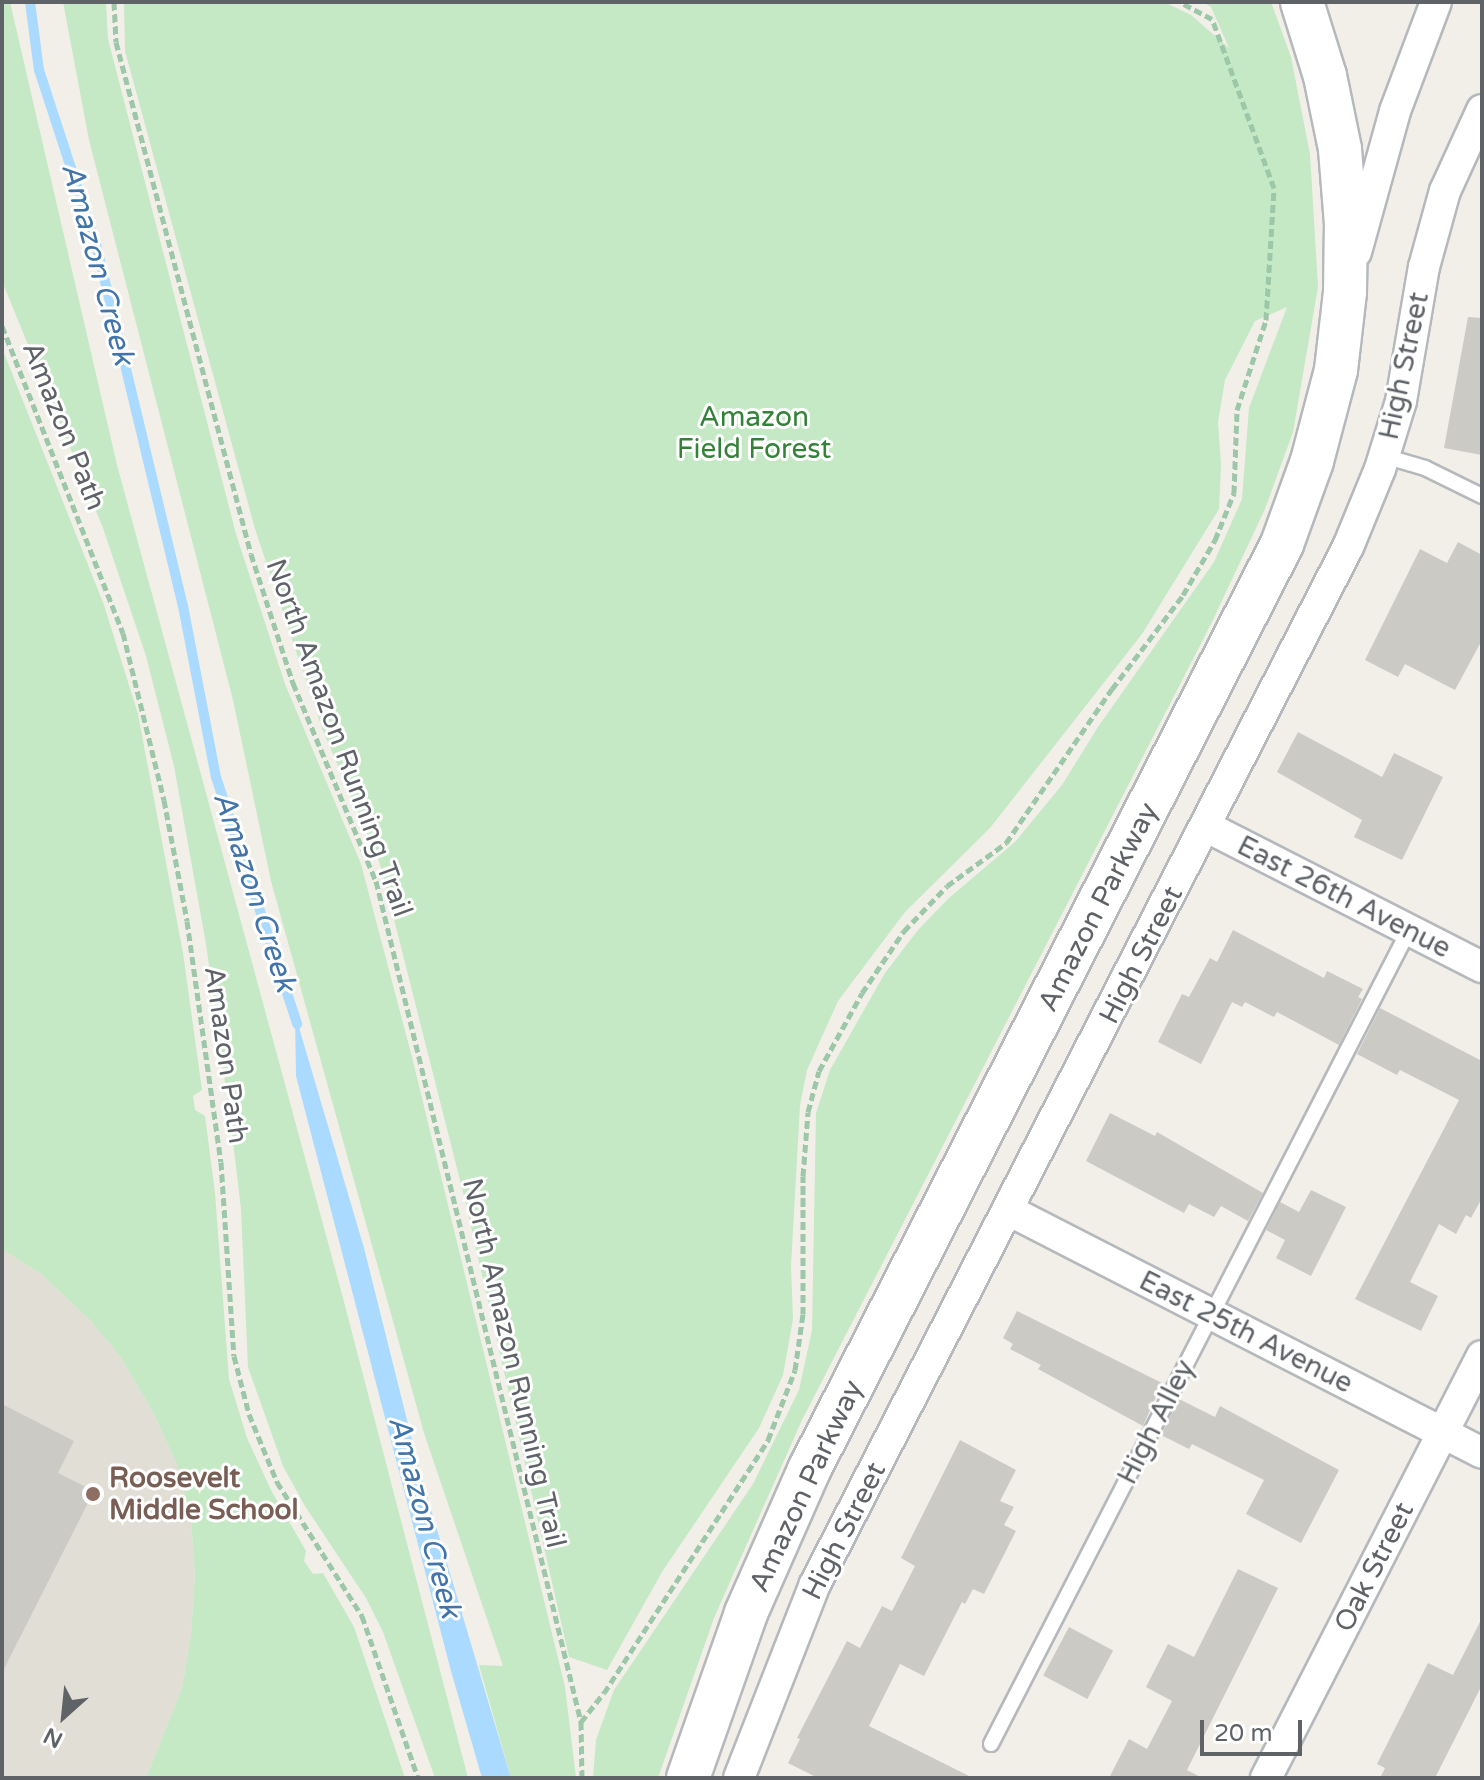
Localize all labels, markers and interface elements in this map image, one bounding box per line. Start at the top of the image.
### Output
water label: Amazon Creek [53,159,141,369]
street label: High Street [1372,289,1436,443]
street label: Amazon Path [15,337,113,515]
park label: Amazon Field Forest [677,400,831,466]
street label: North Amazon Running Trail [259,555,419,921]
water label: Amazon Creek [205,788,303,996]
street label: Amazon Parkway [1031,797,1165,1017]
street label: East 26th Avenue [1232,829,1456,965]
street label: High Street [1092,881,1190,1029]
street label: Amazon Path [197,964,255,1146]
street label: North Amazon Running Trail [455,1175,573,1551]
street label: East 25th Avenue [1134,1264,1358,1400]
street label: High Alley [1110,1354,1202,1490]
street label: Amazon Parkway [742,1375,870,1597]
water label: Amazon Creek [380,1412,468,1622]
street label: High Street [795,1457,893,1605]
place label: Roosevelt Middle School [109,1461,298,1527]
marker: Roosevelt Middle School [84,1485,102,1503]
street label: Oak Street [1327,1497,1421,1637]
north arrow [24,1676,104,1756]
scale bar [1204,1704,1306,1754]
text: 20 m [1214,1719,1272,1748]
text: N [39,1722,67,1753]

